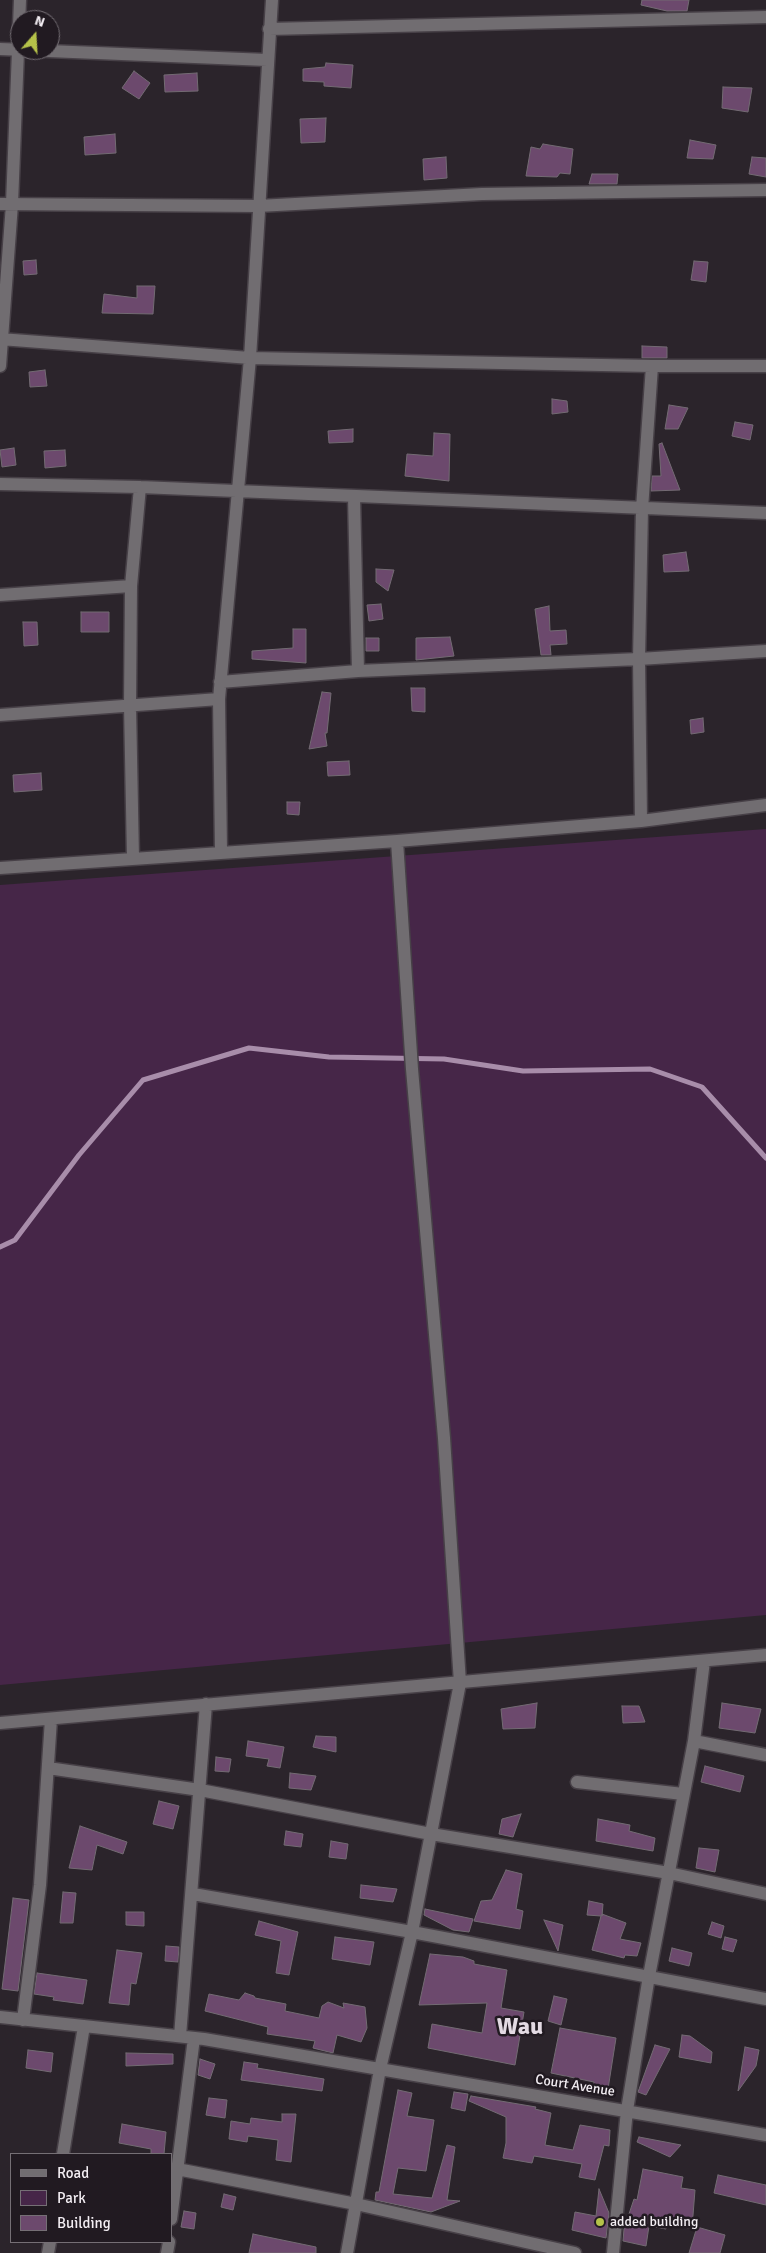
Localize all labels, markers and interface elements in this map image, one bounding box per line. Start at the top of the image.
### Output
north arrow [10,10,60,60]
text: N [32,12,47,31]
district label: Wau [497,2014,543,2042]
street label: Court Avenue [534,2071,616,2101]
legend [10,2153,172,2243]
text: Road [57,2164,89,2182]
text: Park [57,2189,86,2207]
text: Building [57,2214,111,2232]
place label: added building [610,2214,698,2230]
marker: added building [594,2216,606,2228]

